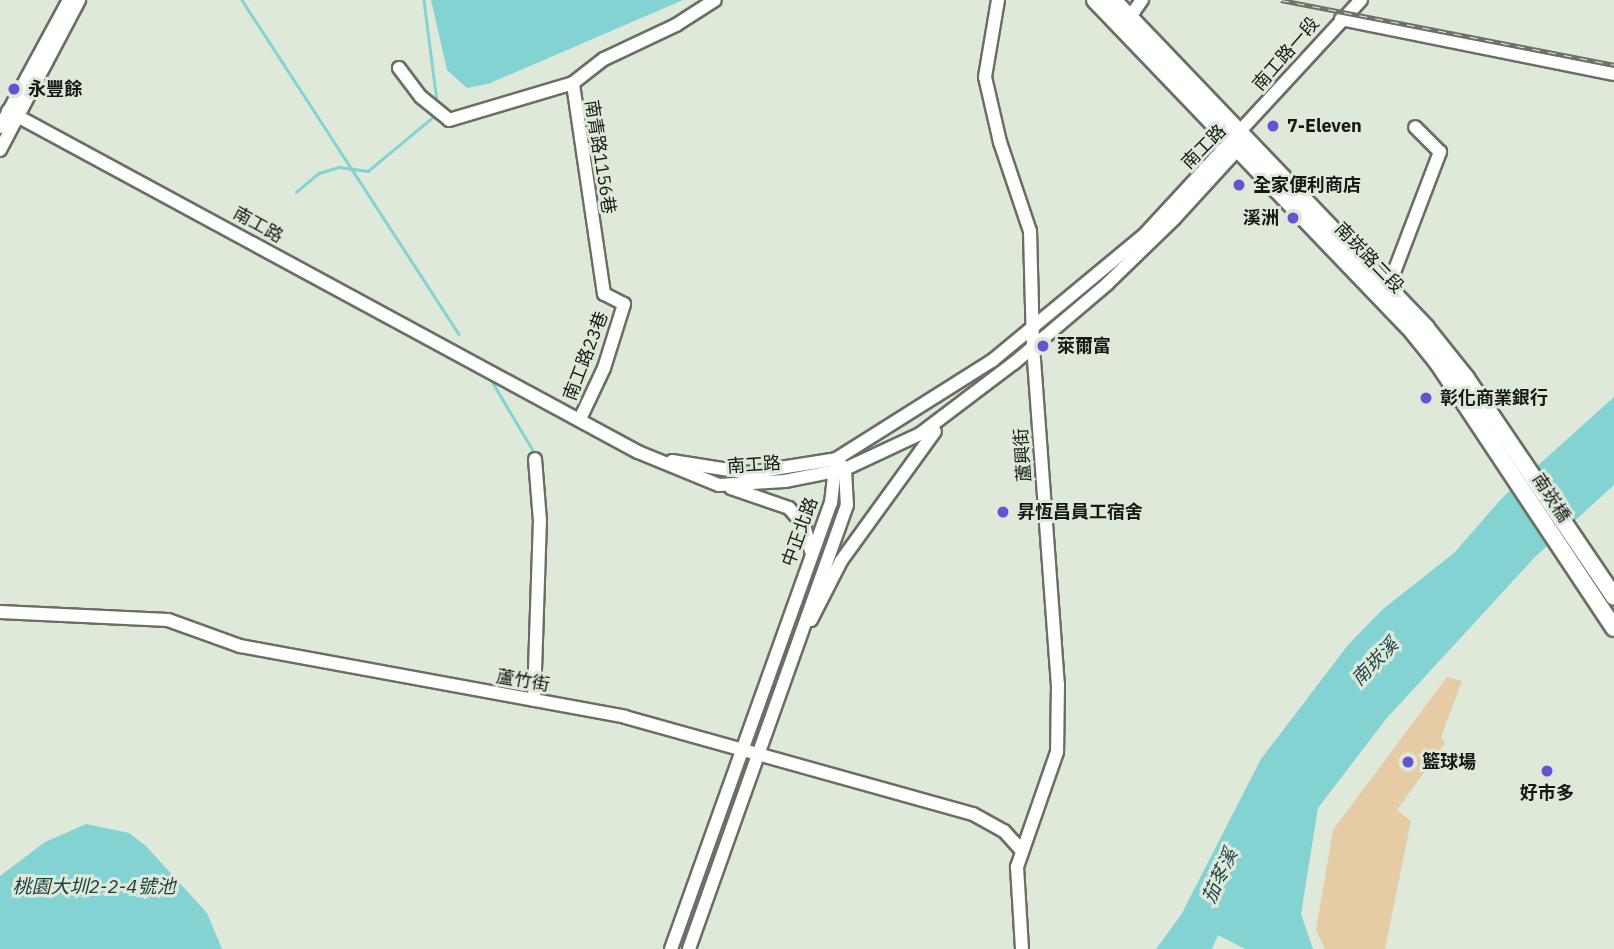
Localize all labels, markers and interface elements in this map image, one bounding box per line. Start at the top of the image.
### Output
street label: 南工路一段 [1248,13,1324,95]
place label: 永豐餘 [28,78,82,100]
marker: 永豐餘 [6,81,22,97]
street label: 南青路1156巷 [580,98,620,216]
place label: 7-Eleven [1287,115,1362,137]
marker: 7-Eleven [1265,118,1281,134]
street label: 南工路 [1177,120,1231,174]
place label: 全家便利商店 [1253,174,1361,196]
marker: 全家便利商店 [1231,177,1247,193]
street label: 南工路 [229,202,287,248]
place label: 溪洲 [1243,207,1279,229]
marker: 溪洲 [1285,210,1301,226]
street label: 南崁路二段 [1330,218,1408,298]
street label: 南工路23巷 [559,308,613,404]
place label: 萊爾富 [1057,335,1111,357]
marker: 萊爾富 [1035,338,1051,354]
place label: 彰化商業銀行 [1440,387,1548,409]
marker: 彰化商業銀行 [1418,390,1434,406]
street label: 蘆興街 [1010,427,1036,483]
street label: 南工路 [726,452,782,478]
street label: 南崁橋 [1527,469,1575,527]
street label: 中正北路 [778,494,822,570]
place label: 昇恆昌員工宿舍 [1017,501,1143,523]
marker: 昇恆昌員工宿舍 [995,504,1011,520]
water label: 南崁溪 [1347,634,1403,690]
street label: 蘆竹街 [495,666,551,696]
place label: 籃球場 [1422,751,1476,773]
marker: 籃球場 [1400,754,1416,770]
marker: 好市多 [1539,763,1555,779]
place label: 好市多 [1520,782,1574,804]
water label: 茄苳溪 [1198,845,1242,907]
water label: 桃園大圳2-2-4號池 [13,876,175,898]

